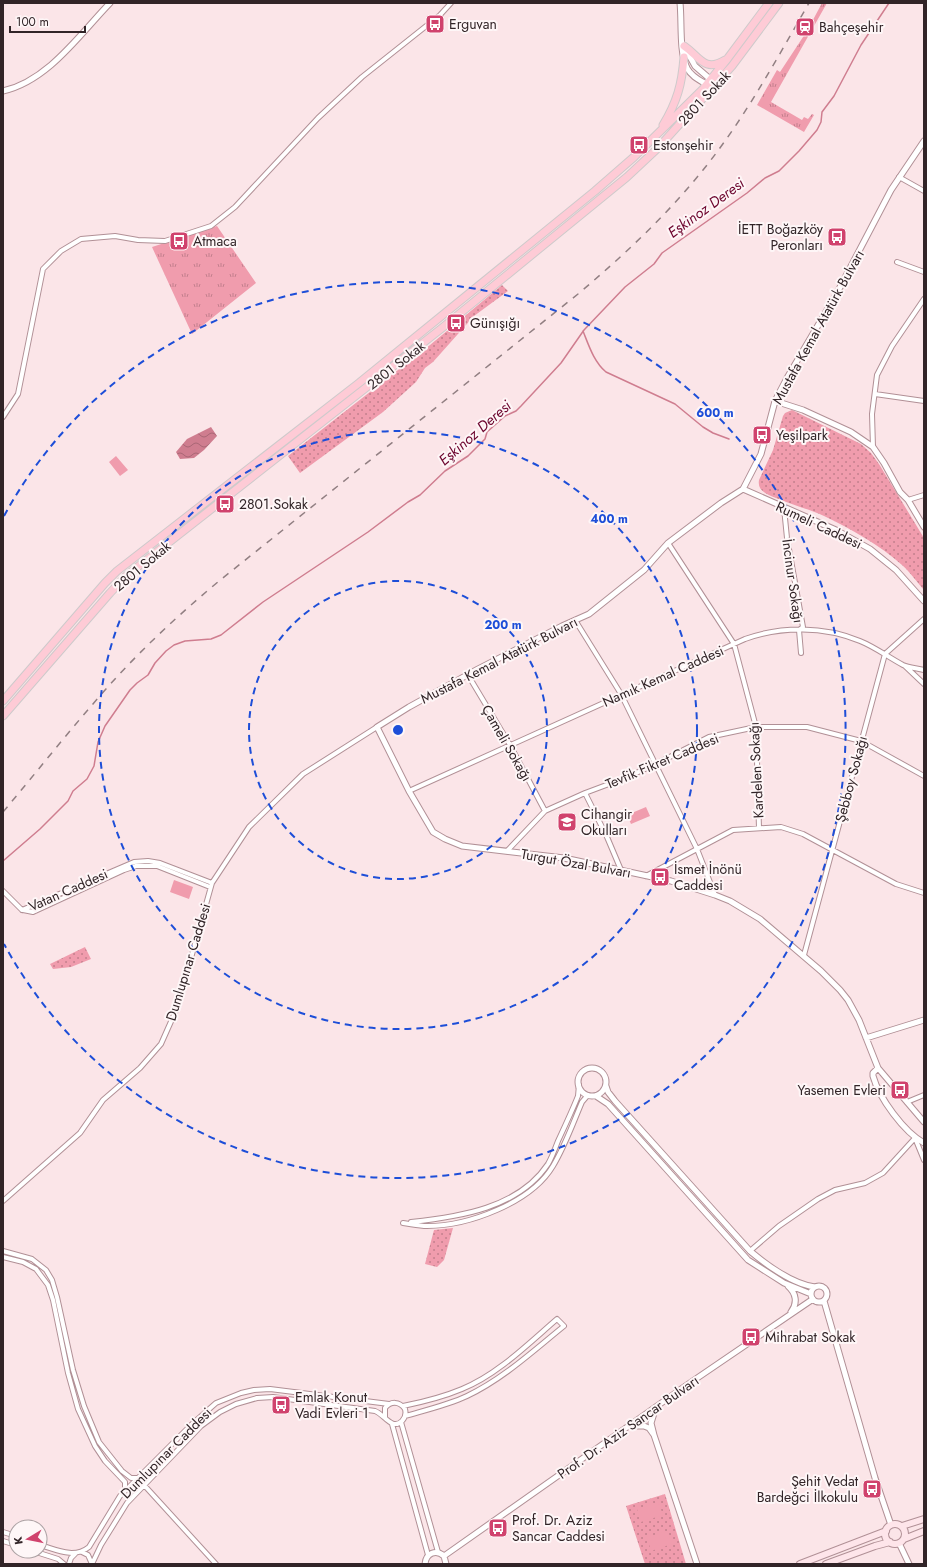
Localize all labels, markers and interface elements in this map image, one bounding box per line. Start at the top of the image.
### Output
scale bar [10,8,85,34]
text: 100 m [16,13,49,31]
bus stop icon: Erguvan [424,13,446,35]
place label: Erguvan [449,14,497,34]
station icon: Bahçeşehir [794,16,816,38]
place label: Bahçeşehir [819,17,884,37]
street label: 2801 Sokak [673,65,735,130]
bus stop icon: Estonşehir [628,134,650,156]
place label: Estonşehir [653,135,714,155]
water label: Eşkinoz Deresi [663,173,749,243]
place label: İETT Boğazköy Peronları [738,219,824,255]
bus stop icon: İETT Boğazköy Peronları [826,226,848,248]
bus stop icon: Atmaca [168,230,190,252]
place label: Atmaca [193,231,237,251]
street label: Mustafa Kemal Atatürk Bulvarı [767,246,869,408]
bus stop icon: Günışığı [445,312,467,334]
place label: Günışığı [470,313,520,333]
street label: 2801 Sokak [363,335,430,394]
water label: Eşkinoz Deresi [434,395,516,471]
text: 600 m [696,404,734,422]
bus stop icon: Yeşilpark [751,424,773,446]
place label: Yeşilpark [776,425,829,445]
bus stop icon: 2801.Sokak [214,493,236,515]
place label: 2801.Sokak [239,494,309,514]
street label: Rumeli Caddesi [773,496,865,554]
text: 400 m [590,510,628,528]
street label: 2801 Sokak [109,536,175,596]
street label: İncinur Sokağı [777,538,809,624]
street label: Mustafa Kemal Atatürk Bulvarı [417,612,581,708]
text: 200 m [484,616,522,634]
street label: Namık Kemal Caddesi [599,640,727,712]
street label: Çameli Sokağı [477,701,537,785]
street label: Kardelen Sokağı [743,721,769,819]
centre of rings [391,723,405,737]
street label: Tevfik Fikret Caddesi [602,728,722,794]
street label: Şebboy Sokağı [830,734,872,824]
place label: Cihangir Okulları [581,804,632,840]
school or university icon: Cihangir Okulları [556,811,578,833]
street label: Turgut Özal Bulvarı [519,843,633,883]
place label: İsmet İnönü Caddesi [674,859,742,895]
street label: Vatan Caddesi [25,864,111,916]
bus stop icon: İsmet İnönü Caddesi [649,866,671,888]
street label: Dumlupınar Caddesi [161,901,215,1023]
bus stop icon: Yasemen Evleri [889,1079,911,1101]
place label: Yasemen Evleri [798,1080,886,1100]
bus stop icon: Mihrabat Sokak [740,1326,762,1348]
place label: Mihrabat Sokak [765,1327,856,1347]
street label: Prof. Dr. Aziz Sancar Bulvarı [553,1370,703,1484]
place label: Emlak Konut Vadi Evleri 1 [295,1387,369,1423]
bus stop icon: Emlak Konut Vadi Evleri 1 [270,1394,292,1416]
street label: Dumlupınar Caddesi [116,1403,216,1503]
place label: Şehit Vedat Bardeğci İlkokulu [757,1471,859,1507]
bus stop icon: Şehit Vedat Bardeğci İlkokulu [861,1478,883,1500]
place label: Prof. Dr. Aziz Sancar Caddesi [512,1510,605,1546]
bus stop icon: Prof. Dr. Aziz Sancar Caddesi [487,1517,509,1539]
north arrow [8,1519,48,1559]
text: K [10,1535,27,1546]

